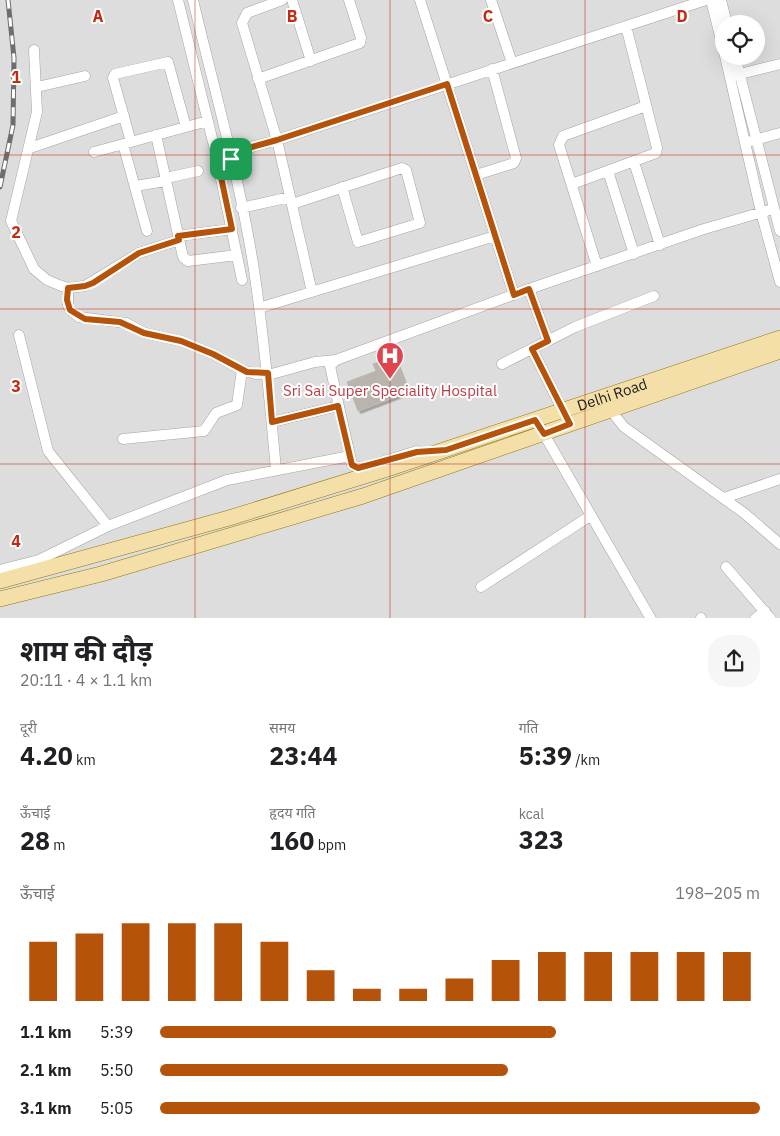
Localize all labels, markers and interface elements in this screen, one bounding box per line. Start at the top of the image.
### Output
text: A [93,6,104,26]
text: B [287,6,298,26]
text: C [483,6,493,26]
text: D [676,6,688,26]
map controls [715,15,765,65]
button: locate [715,15,765,65]
text: 1 [11,67,21,87]
pin [210,138,252,180]
icon: arrive [217,145,245,173]
text: 2 [11,222,21,242]
hospital icon: Sri Sai Super Speciality Hospital [375,341,405,380]
street label: Delhi Road [574,374,649,415]
text: 3 [11,376,21,396]
place label: Sri Sai Super Speciality Hospital [283,381,497,400]
text: 4 [11,531,21,551]
text: शाम की दौड़ [20,632,152,669]
button: share [708,635,760,687]
text: 20:11 · 4 × 1.1 km [20,670,152,690]
text: दूरी [20,719,37,737]
text: समय [269,719,295,737]
text: गति [519,719,538,737]
text: 4.20 [20,739,73,772]
text: 23:44 [269,739,338,772]
text: 5:39 [519,739,572,772]
text: km [73,751,96,769]
text: /km [572,751,600,769]
text: ऊँचाई [20,804,50,822]
text: हृदय गति [269,804,315,822]
text: kcal [519,805,544,823]
text: 323 [519,823,564,856]
text: 28 [20,824,50,857]
text: 160 [269,824,314,857]
text: m [50,836,66,854]
text: bpm [314,836,346,854]
text: ऊँचाई [20,883,55,903]
text: 198–205 m [675,883,760,903]
text: 1.1 km [20,1022,71,1042]
text: 5:39 [100,1022,133,1042]
text: 2.1 km [20,1060,71,1080]
text: 5:50 [100,1060,133,1080]
text: 3.1 km [20,1098,71,1118]
text: 5:05 [100,1098,133,1118]

